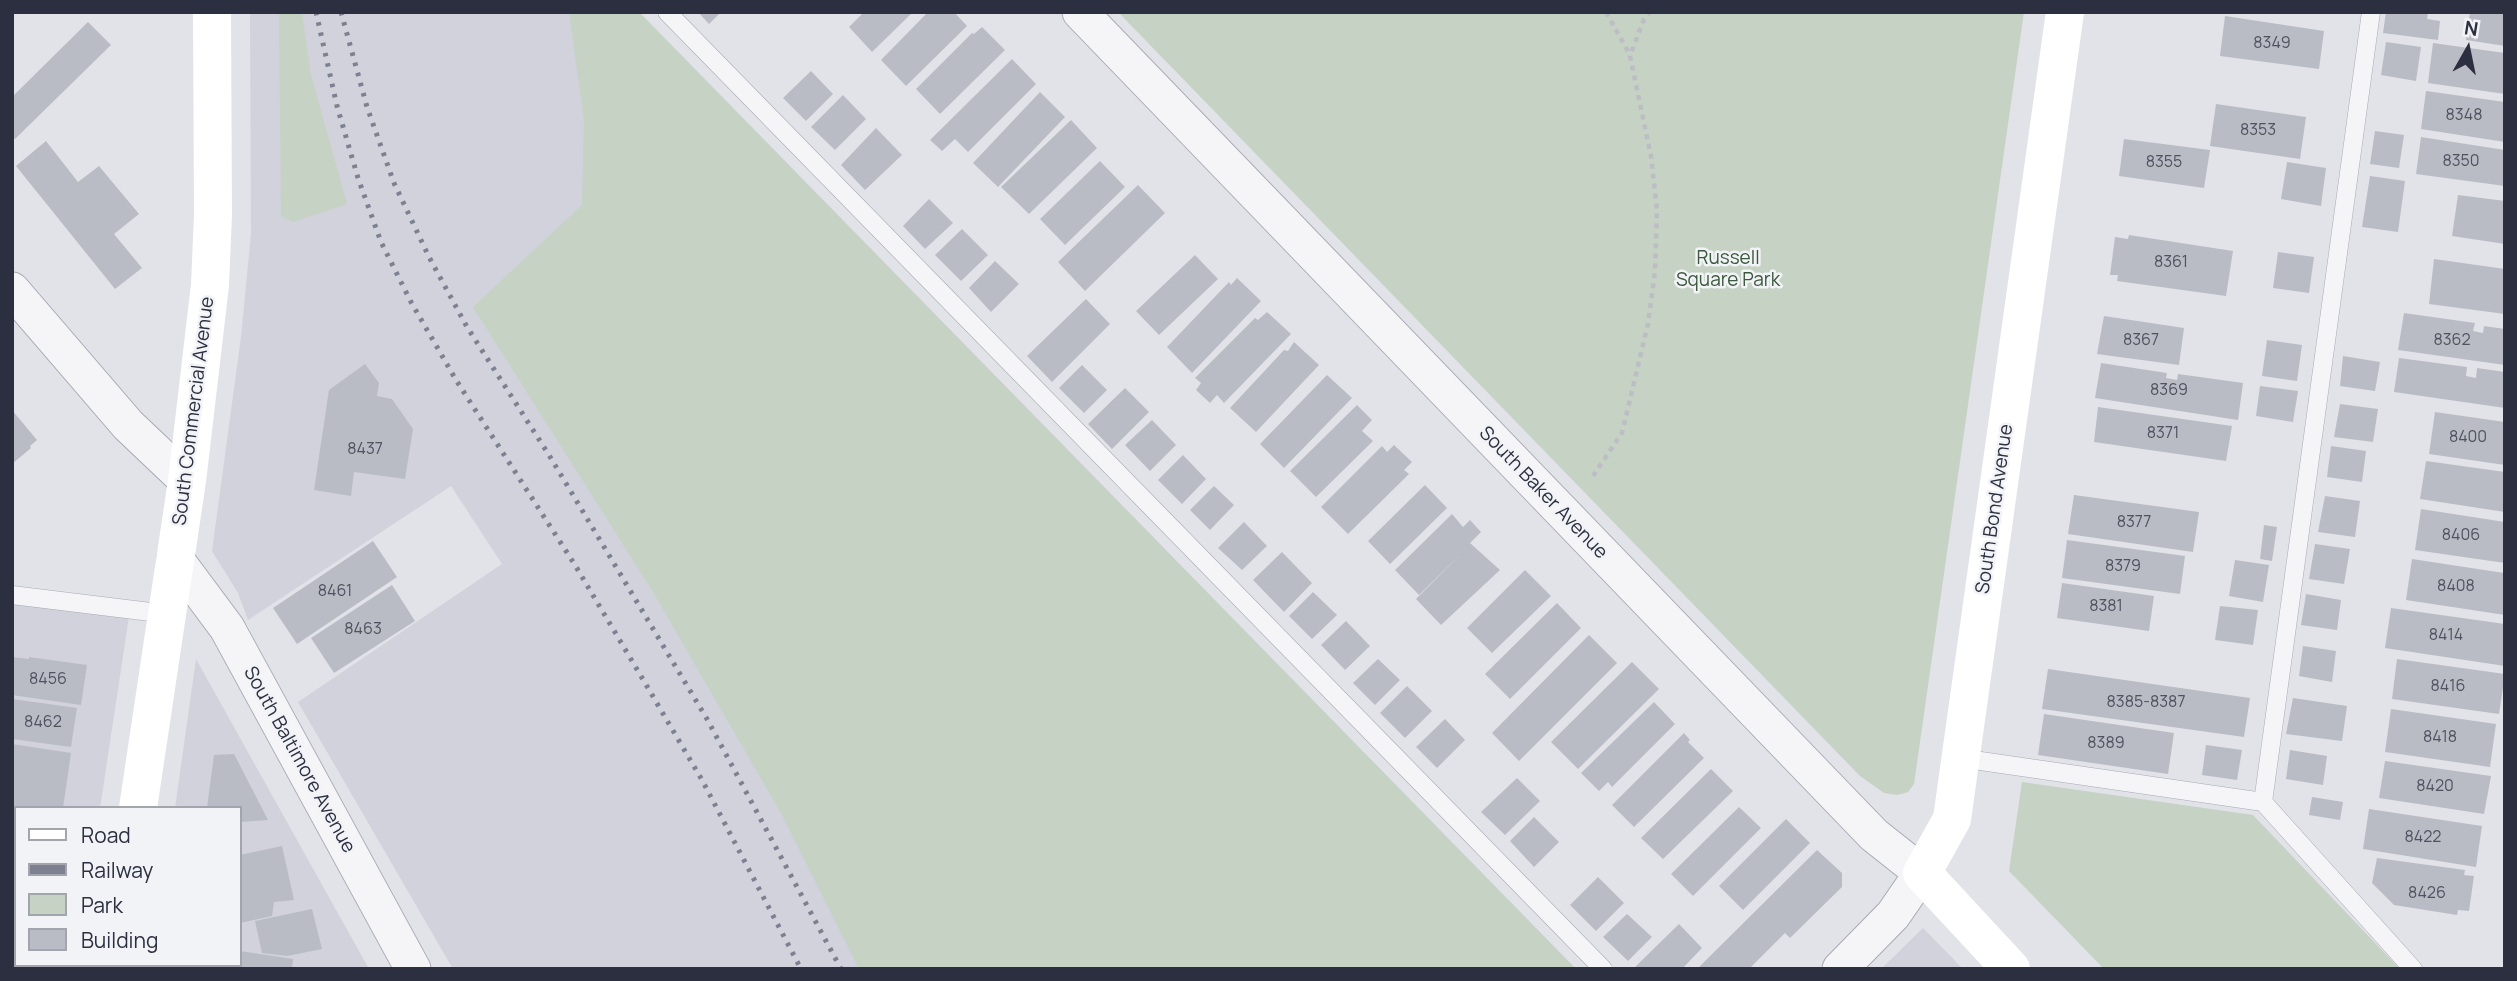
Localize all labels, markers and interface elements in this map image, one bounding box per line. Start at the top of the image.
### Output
north arrow [2433,14,2503,84]
text: N [2463,14,2480,42]
house number: 8349 [2253,34,2291,54]
house number: 8348 [2446,106,2482,126]
house number: 8353 [2240,121,2276,141]
house number: 8350 [2442,152,2480,172]
house number: 8355 [2146,153,2182,173]
park label: Russell Square Park [1676,248,1780,292]
house number: 8361 [2154,253,2188,273]
street label: South Commercial Avenue [169,295,219,527]
house number: 8367 [2123,331,2159,351]
house number: 8362 [2433,331,2471,351]
house number: 8369 [2150,381,2188,401]
street label: South Baker Avenue [1474,422,1612,564]
street label: South Bond Avenue [1972,423,2018,595]
house number: 8371 [2147,424,2179,444]
house number: 8400 [2449,428,2487,448]
house number: 8437 [347,440,383,460]
house number: 8377 [2117,513,2151,533]
house number: 8406 [2442,526,2480,546]
house number: 8379 [2105,557,2141,577]
house number: 8408 [2437,577,2475,597]
house number: 8461 [318,582,352,602]
house number: 8381 [2089,597,2123,617]
house number: 8463 [344,620,382,640]
house number: 8414 [2429,626,2463,646]
street label: South Baltimore Avenue [238,663,360,857]
house number: 8456 [29,670,67,690]
house number: 8416 [2431,677,2465,697]
house number: 8385-8387 [2107,693,2185,713]
house number: 8462 [24,713,62,733]
house number: 8418 [2423,728,2457,748]
house number: 8389 [2087,734,2125,754]
house number: 8420 [2416,777,2454,797]
legend [14,806,242,967]
text: Road [81,821,131,849]
house number: 8422 [2405,828,2441,848]
text: Railway [81,856,153,884]
house number: 8426 [2408,884,2446,904]
text: Park [81,891,123,919]
text: Building [81,926,158,954]

